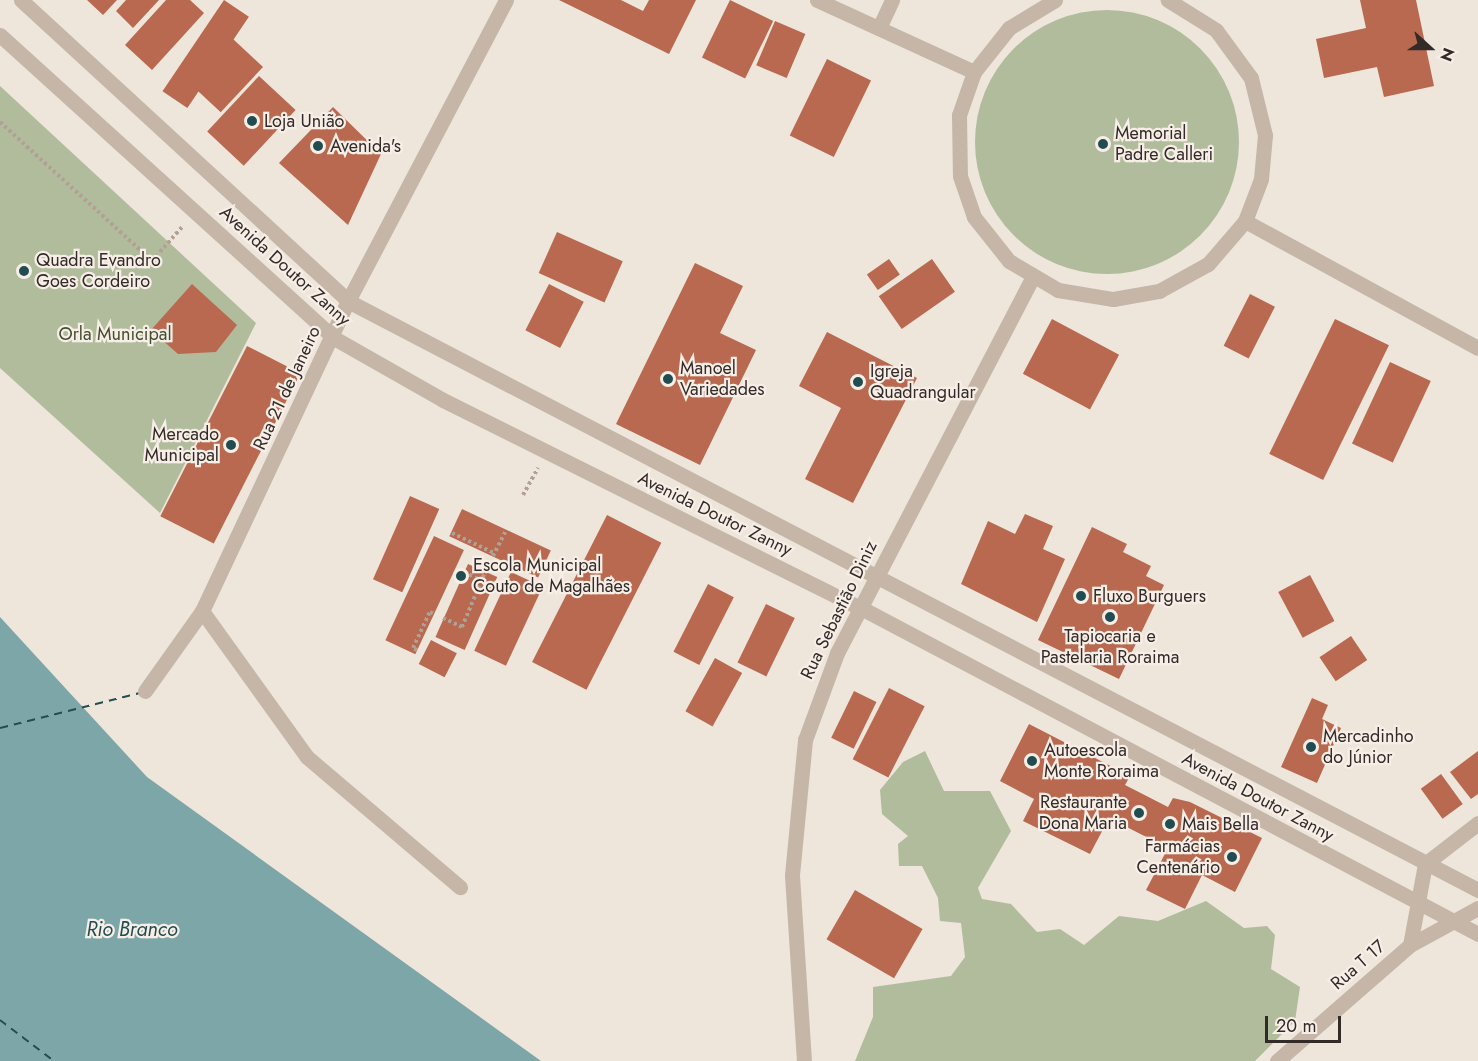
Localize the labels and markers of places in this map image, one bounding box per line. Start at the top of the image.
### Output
place label: Loja União [264,110,344,132]
marker: Loja União [245,114,259,128]
place label: Memorial Padre Calleri [1115,123,1213,166]
place label: Avenida's [330,135,401,157]
marker: Memorial Padre Calleri [1096,137,1110,151]
marker: Avenida's [311,139,325,153]
place label: Quadra Evandro Goes Cordeiro [36,250,161,292]
marker: Quadra Evandro Goes Cordeiro [17,264,31,278]
place label: Manoel Variedades [680,358,765,400]
place label: Igreja Quadrangular [870,361,976,404]
marker: Manoel Variedades [661,372,675,386]
marker: Igreja Quadrangular [851,375,865,389]
place label: Mercado Municipal [144,424,219,466]
marker: Mercado Municipal [224,438,238,452]
place label: Escola Municipal Couto de Magalhães [473,555,630,598]
marker: Escola Municipal Couto de Magalhães [454,569,468,583]
place label: Fluxo Burguers [1093,585,1206,607]
marker: Fluxo Burguers [1074,589,1088,603]
marker: Tapiocaria e Pastelaria Roraima [1103,610,1117,624]
place label: Tapiocaria e Pastelaria Roraima [1041,626,1179,668]
place label: Mercadinho do Júnior [1323,726,1414,768]
place label: Autoescola Monte Roraima [1044,740,1159,783]
marker: Mercadinho do Júnior [1304,740,1318,754]
marker: Autoescola Monte Roraima [1025,754,1039,768]
place label: Restaurante Dona Maria [1039,792,1127,834]
marker: Restaurante Dona Maria [1132,806,1146,820]
place label: Mais Bella [1182,813,1259,835]
marker: Mais Bella [1163,817,1177,831]
place label: Farmácias Centenário [1136,836,1220,878]
marker: Farmácias Centenário [1225,850,1239,864]

